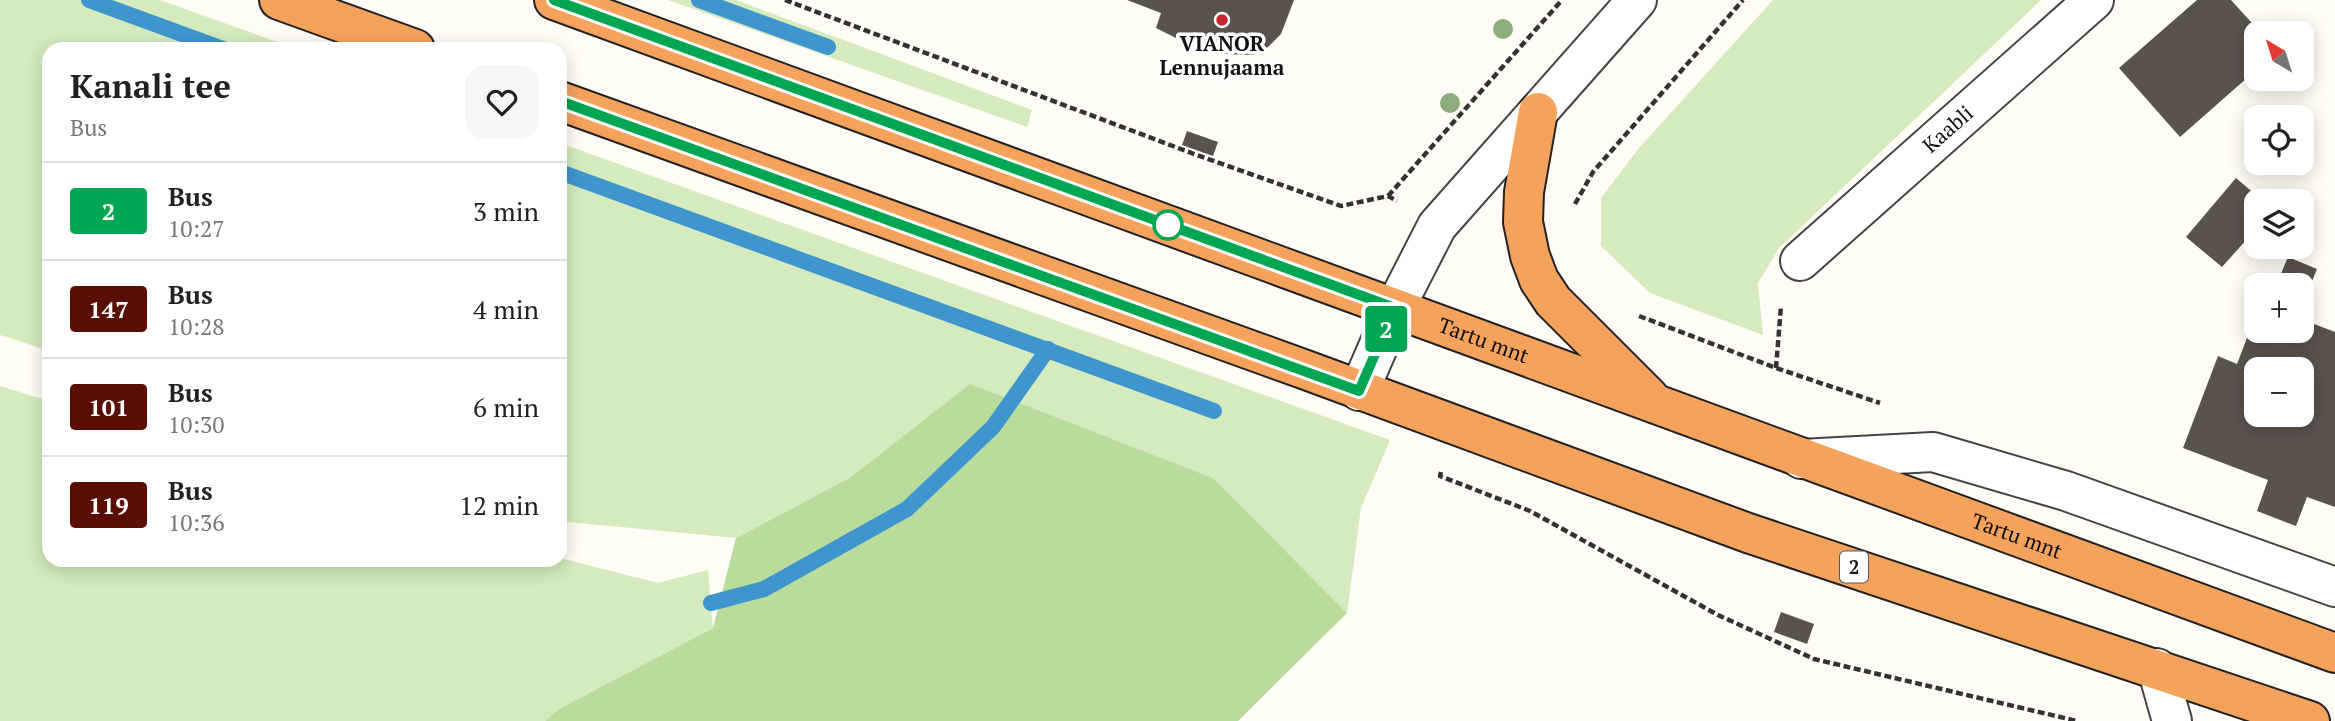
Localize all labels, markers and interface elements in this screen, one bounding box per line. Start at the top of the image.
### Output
marker: VIANOR Lennujaama [1214,12,1230,28]
north arrow [2244,21,2314,91]
map controls [2244,21,2314,427]
place label: VIANOR Lennujaama [1160,29,1285,81]
text: Kanali tee [70,64,231,107]
button: heart [465,65,539,139]
street label: Kaabli [1916,99,1979,159]
button: locate [2244,105,2314,175]
text: Bus [70,112,107,143]
text: Bus [168,179,213,213]
button: layers [2244,189,2314,259]
text: 3 min [473,194,539,228]
text: 2 [102,195,115,227]
unlabelled marker [1153,210,1183,240]
text: 10:27 [168,213,225,244]
button: + [2244,273,2314,343]
text: Bus [168,277,213,311]
text: 4 min [473,292,539,326]
text: 147 [88,293,129,325]
line badge: 2 [1363,306,1409,352]
street label: Tartu mnt [1435,310,1533,369]
text: 10:28 [168,311,225,342]
text: 2 [1379,313,1393,345]
button: − [2244,357,2314,427]
text: Bus [168,375,213,409]
text: 6 min [473,390,539,424]
text: 101 [88,391,129,423]
text: 10:30 [168,409,225,440]
text: Bus [168,473,213,507]
text: 12 min [459,488,539,522]
text: 119 [88,489,129,521]
street label: Tartu mnt [1968,506,2066,565]
text: 10:36 [168,507,225,538]
road number: 2 [1840,552,1868,582]

